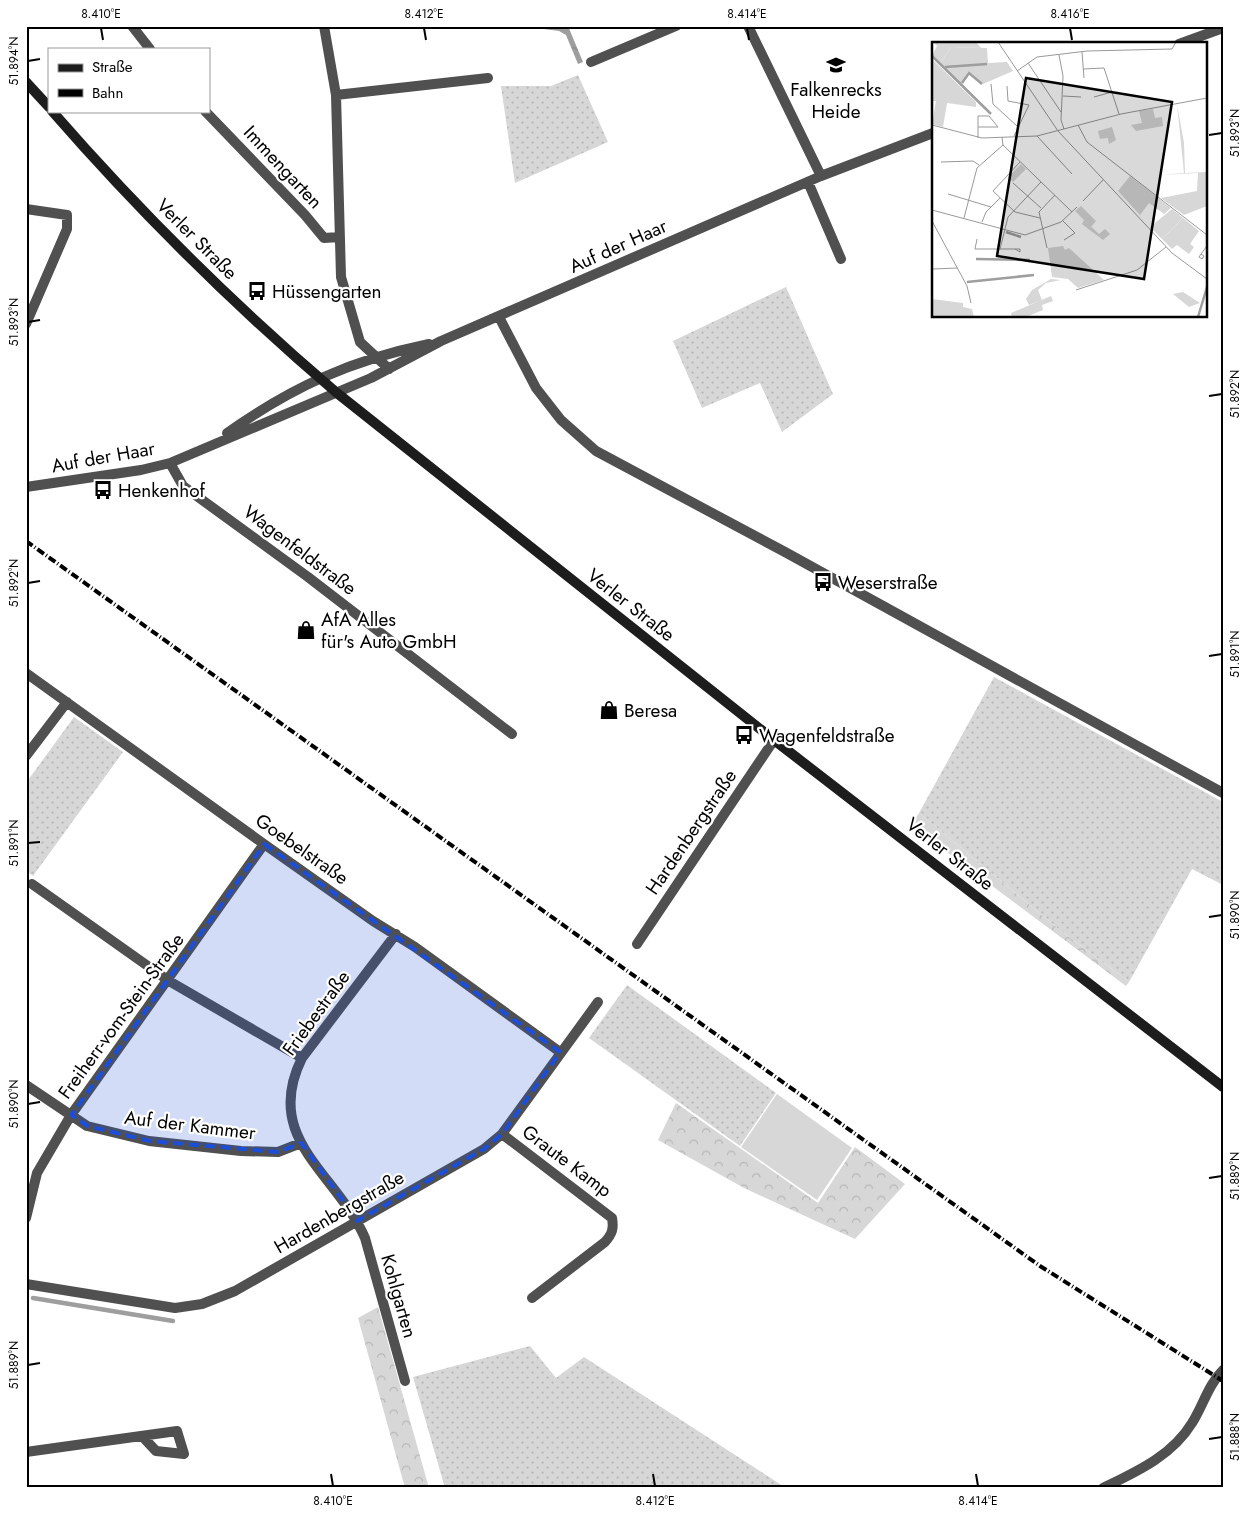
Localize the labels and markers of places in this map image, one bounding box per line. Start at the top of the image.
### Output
school or university icon: Falkenrecks Heide [825,54,847,76]
place label: Falkenrecks Heide [790,76,882,125]
place label: Hüssengarten [272,278,381,305]
bus stop icon: Hüssengarten [246,280,268,302]
place label: Henkenhof [118,477,206,504]
bus stop icon: Henkenhof [92,479,114,501]
place label: Weserstraße [838,569,938,596]
bus stop icon: Weserstraße [812,571,834,593]
place label: AfA Alles für's Auto GmbH [321,606,457,655]
shop icon: AfA Alles für's Auto GmbH [295,619,317,641]
place label: Beresa [624,697,677,724]
shop icon: Beresa [598,699,620,721]
place label: Wagenfeldstraße [759,722,895,749]
bus stop icon: Wagenfeldstraße [733,724,755,746]

